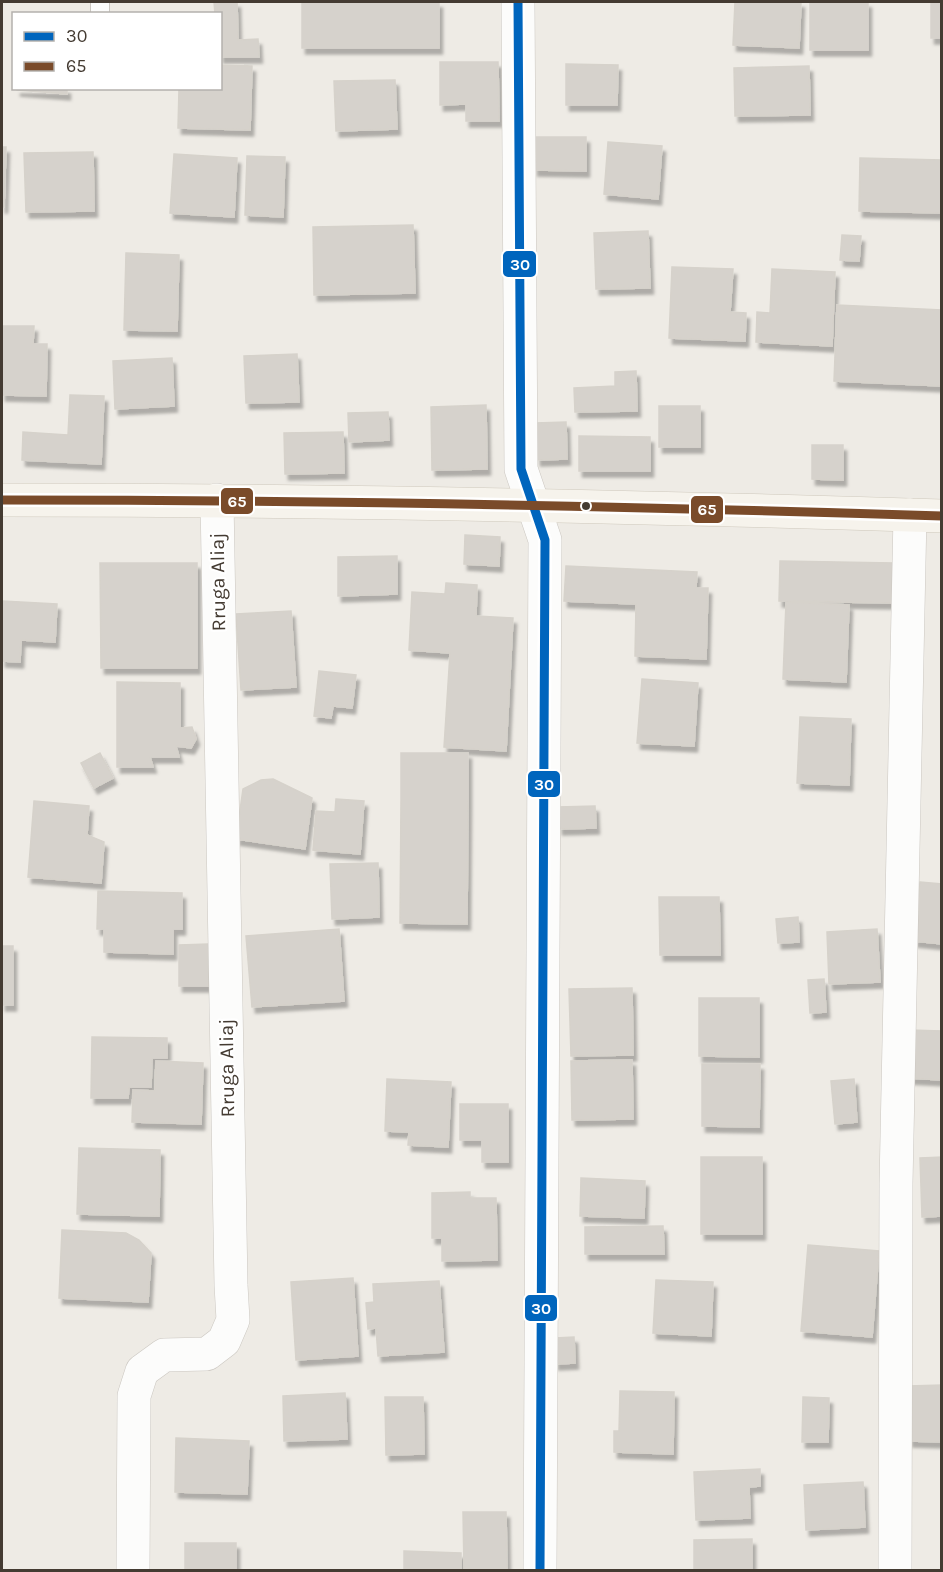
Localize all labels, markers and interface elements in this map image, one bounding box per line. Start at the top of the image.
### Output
legend [12,12,222,90]
text: 30 [66,25,87,47]
text: 65 [66,55,86,77]
line badge: 30 [502,250,537,278]
text: 30 [510,255,530,274]
line badge: 65 [220,487,254,515]
text: 65 [227,492,247,511]
line badge: 65 [690,495,724,524]
unlabelled marker [580,500,592,512]
text: 65 [697,500,717,519]
street label: Rruga Aliaj [206,532,230,632]
line badge: 30 [527,770,561,798]
text: 30 [534,775,554,794]
street label: Rruga Aliaj [215,1018,239,1118]
line badge: 30 [524,1294,558,1322]
text: 30 [531,1299,551,1318]

